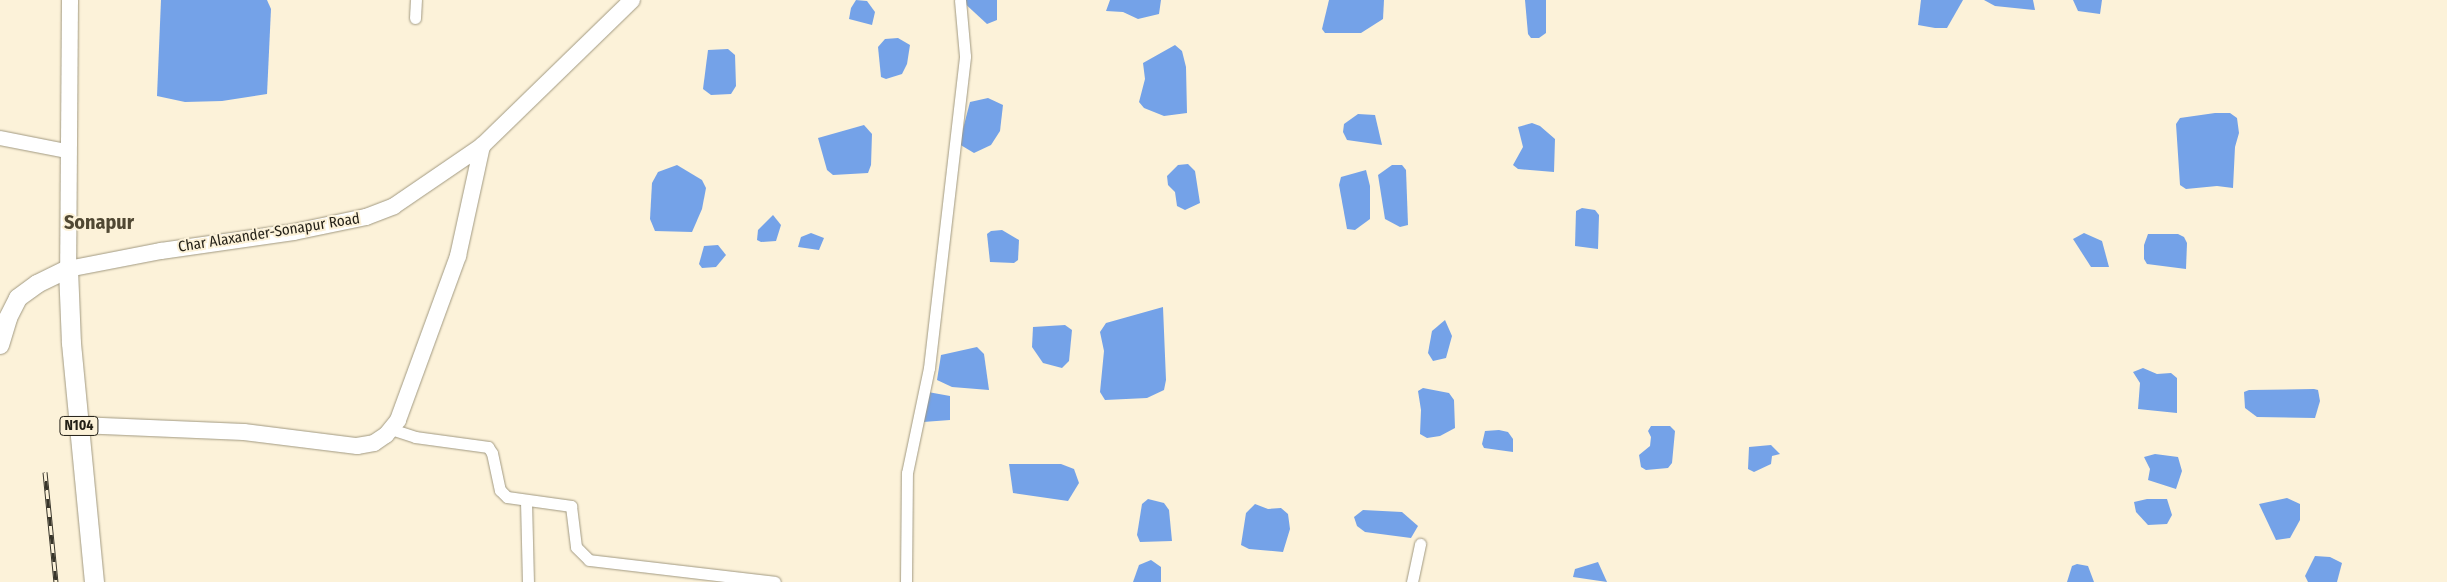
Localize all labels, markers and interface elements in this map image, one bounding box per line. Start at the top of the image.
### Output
district label: Sonapur [64,210,134,234]
street label: Char Alaxander-Sonapur Road [177,210,361,256]
road number: N104 [59,414,99,438]

